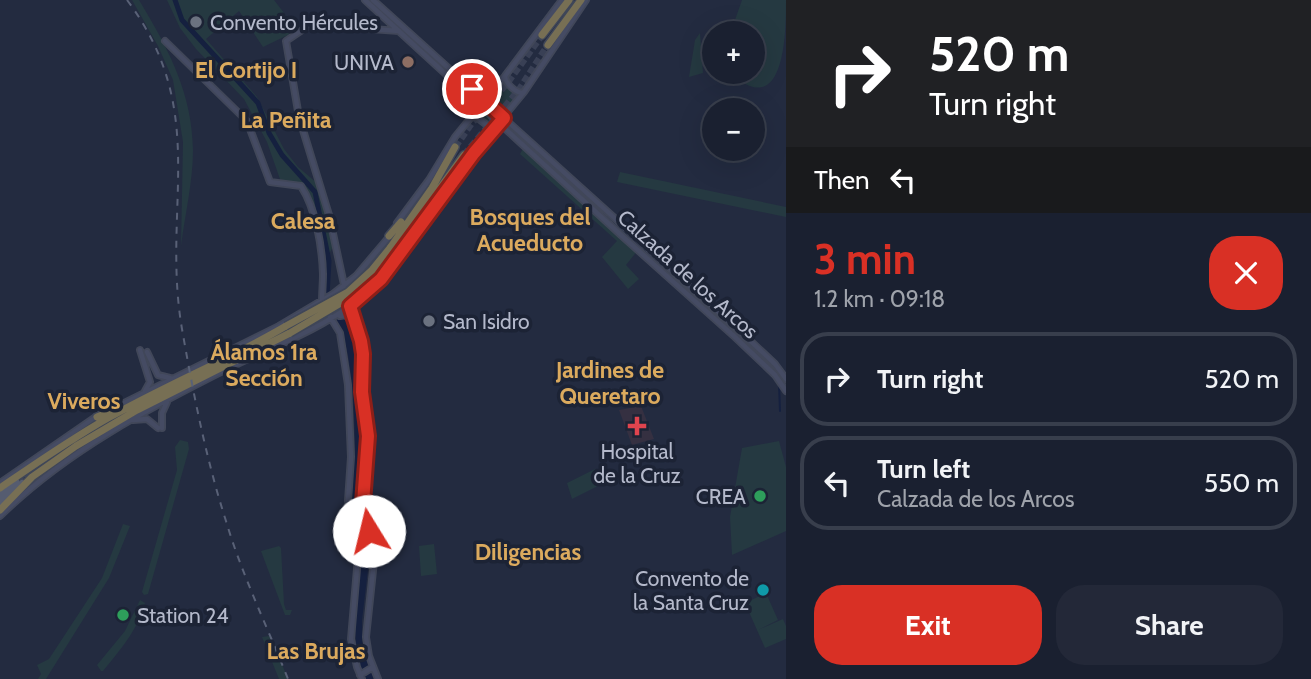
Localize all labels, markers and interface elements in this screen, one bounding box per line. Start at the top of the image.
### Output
place label: Convento Hércules [210,10,378,35]
marker: Convento Hércules [188,14,204,30]
map controls [702,21,765,161]
button: + [702,21,765,84]
text: 520 m [929,24,1069,83]
icon: right [814,28,905,119]
place label: UNIVA [334,50,394,75]
marker: UNIVA [400,54,416,70]
district label: El Cortijo I [195,56,297,84]
pin [442,59,502,119]
icon: arrive [453,70,491,108]
text: Turn right [929,84,1056,123]
button: − [702,98,765,161]
district label: La Peñita [241,106,332,134]
icon: left [884,161,922,199]
text: Then [814,164,870,196]
district label: Bosques del Acueducto [470,203,590,257]
street label: Calzada de los Arcos [613,204,764,344]
district label: Calesa [271,207,336,235]
text: 3 min [814,233,916,285]
button: close [1209,236,1283,310]
text: 1.2 km · 09:18 [814,285,945,313]
place label: San Isidro [443,309,530,334]
marker: San Isidro [421,313,437,329]
district label: Álamos 1ra Sección [210,338,318,392]
district label: Jardines de Queretaro [555,356,664,410]
icon: right [818,360,856,398]
text: Turn right [877,363,983,395]
text: 520 m [1205,363,1279,395]
district label: Viveros [48,387,121,415]
marker: Hospital de la Cruz [627,416,647,436]
place label: Hospital de la Cruz [593,439,681,488]
text: Turn left [877,453,970,485]
icon: left [818,464,856,502]
text: 550 m [1204,467,1279,499]
place label: CREA [696,484,746,509]
text: Calzada de los Arcos [877,485,1074,513]
marker: CREA [752,488,768,504]
position arrow [332,494,406,568]
district label: Diligencias [475,538,582,566]
place label: Convento de la Santa Cruz [633,566,749,615]
marker: Convento de la Santa Cruz [755,582,771,598]
button: Exit [814,585,1042,665]
button: Share [1056,585,1283,665]
place label: Station 24 [137,603,229,628]
marker: Station 24 [115,607,131,623]
district label: Las Brujas [266,637,366,665]

